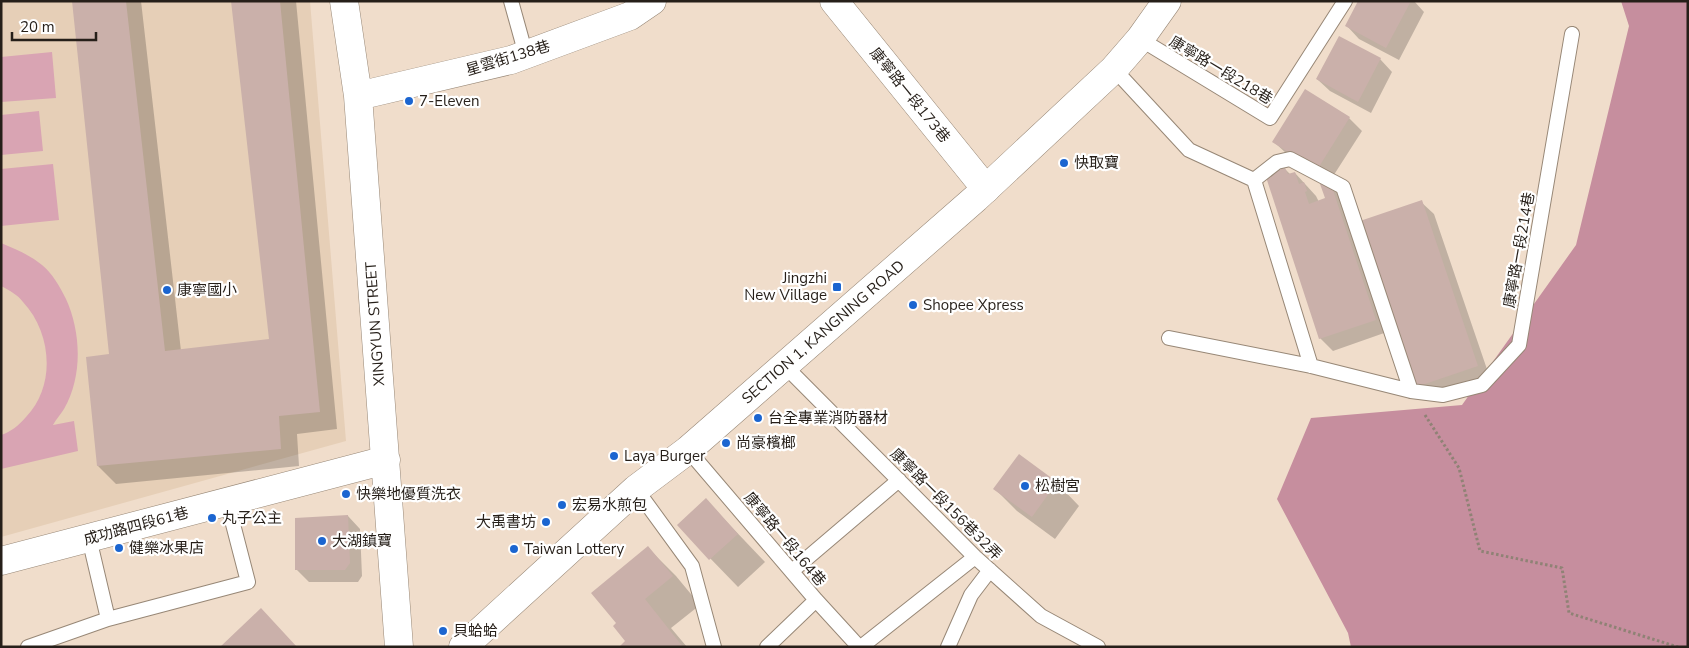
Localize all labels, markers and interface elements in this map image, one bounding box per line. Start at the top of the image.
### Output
scale bar [12,10,96,42]
text: 20 m [20,17,55,37]
street label: 康寧路一段218巷 [1166,31,1276,109]
street label: 星雲街138巷 [463,36,553,80]
street label: 康寧路一段173巷 [865,43,955,147]
place label: 7-Eleven [419,91,479,111]
marker: 7-Eleven [403,95,415,107]
place label: 快取寶 [1074,153,1119,173]
marker: 快取寶 [1058,157,1070,169]
street label: 康寧路一段214巷 [1499,191,1539,309]
street label: SECTION 1, KANGNING ROAD [737,256,909,408]
street label: XINGYUN STREET [361,261,389,387]
place label: Jingzhi New Village [744,268,827,305]
place label: 康寧國小 [177,280,237,300]
marker: Jingzhi New Village [831,281,843,293]
marker: 康寧國小 [161,284,173,296]
place label: Shopee Xpress [923,295,1024,315]
marker: Shopee Xpress [907,299,919,311]
place label: 台全專業消防器材 [768,408,888,428]
marker: 台全專業消防器材 [752,412,764,424]
place label: 尚豪檳榔 [736,433,796,453]
marker: 尚豪檳榔 [720,437,732,449]
street label: 康寧路一段156巷32弄 [886,444,1006,564]
place label: Laya Burger [624,446,706,466]
marker: Laya Burger [608,450,620,462]
place label: 松樹宮 [1035,476,1080,496]
marker: 松樹宮 [1019,480,1031,492]
place label: 快樂地優質洗衣 [356,484,461,504]
marker: 快樂地優質洗衣 [340,488,352,500]
street label: 康寧路一段164巷 [740,488,830,590]
place label: 宏易水煎包 [572,495,647,515]
marker: 宏易水煎包 [556,499,568,511]
street label: 成功路四段61巷 [81,502,191,550]
place label: 丸子公主 [222,508,282,528]
marker: 丸子公主 [206,512,218,524]
place label: 大禹書坊 [476,512,536,532]
marker: 大禹書坊 [540,516,552,528]
place label: 大湖鎮寶 [332,531,392,551]
marker: 大湖鎮寶 [316,535,328,547]
place label: 健樂冰果店 [129,538,204,558]
place label: Taiwan Lottery [524,539,624,559]
marker: 健樂冰果店 [113,542,125,554]
marker: Taiwan Lottery [508,543,520,555]
place label: 貝蛤蛤 [453,621,498,641]
marker: 貝蛤蛤 [437,625,449,637]

